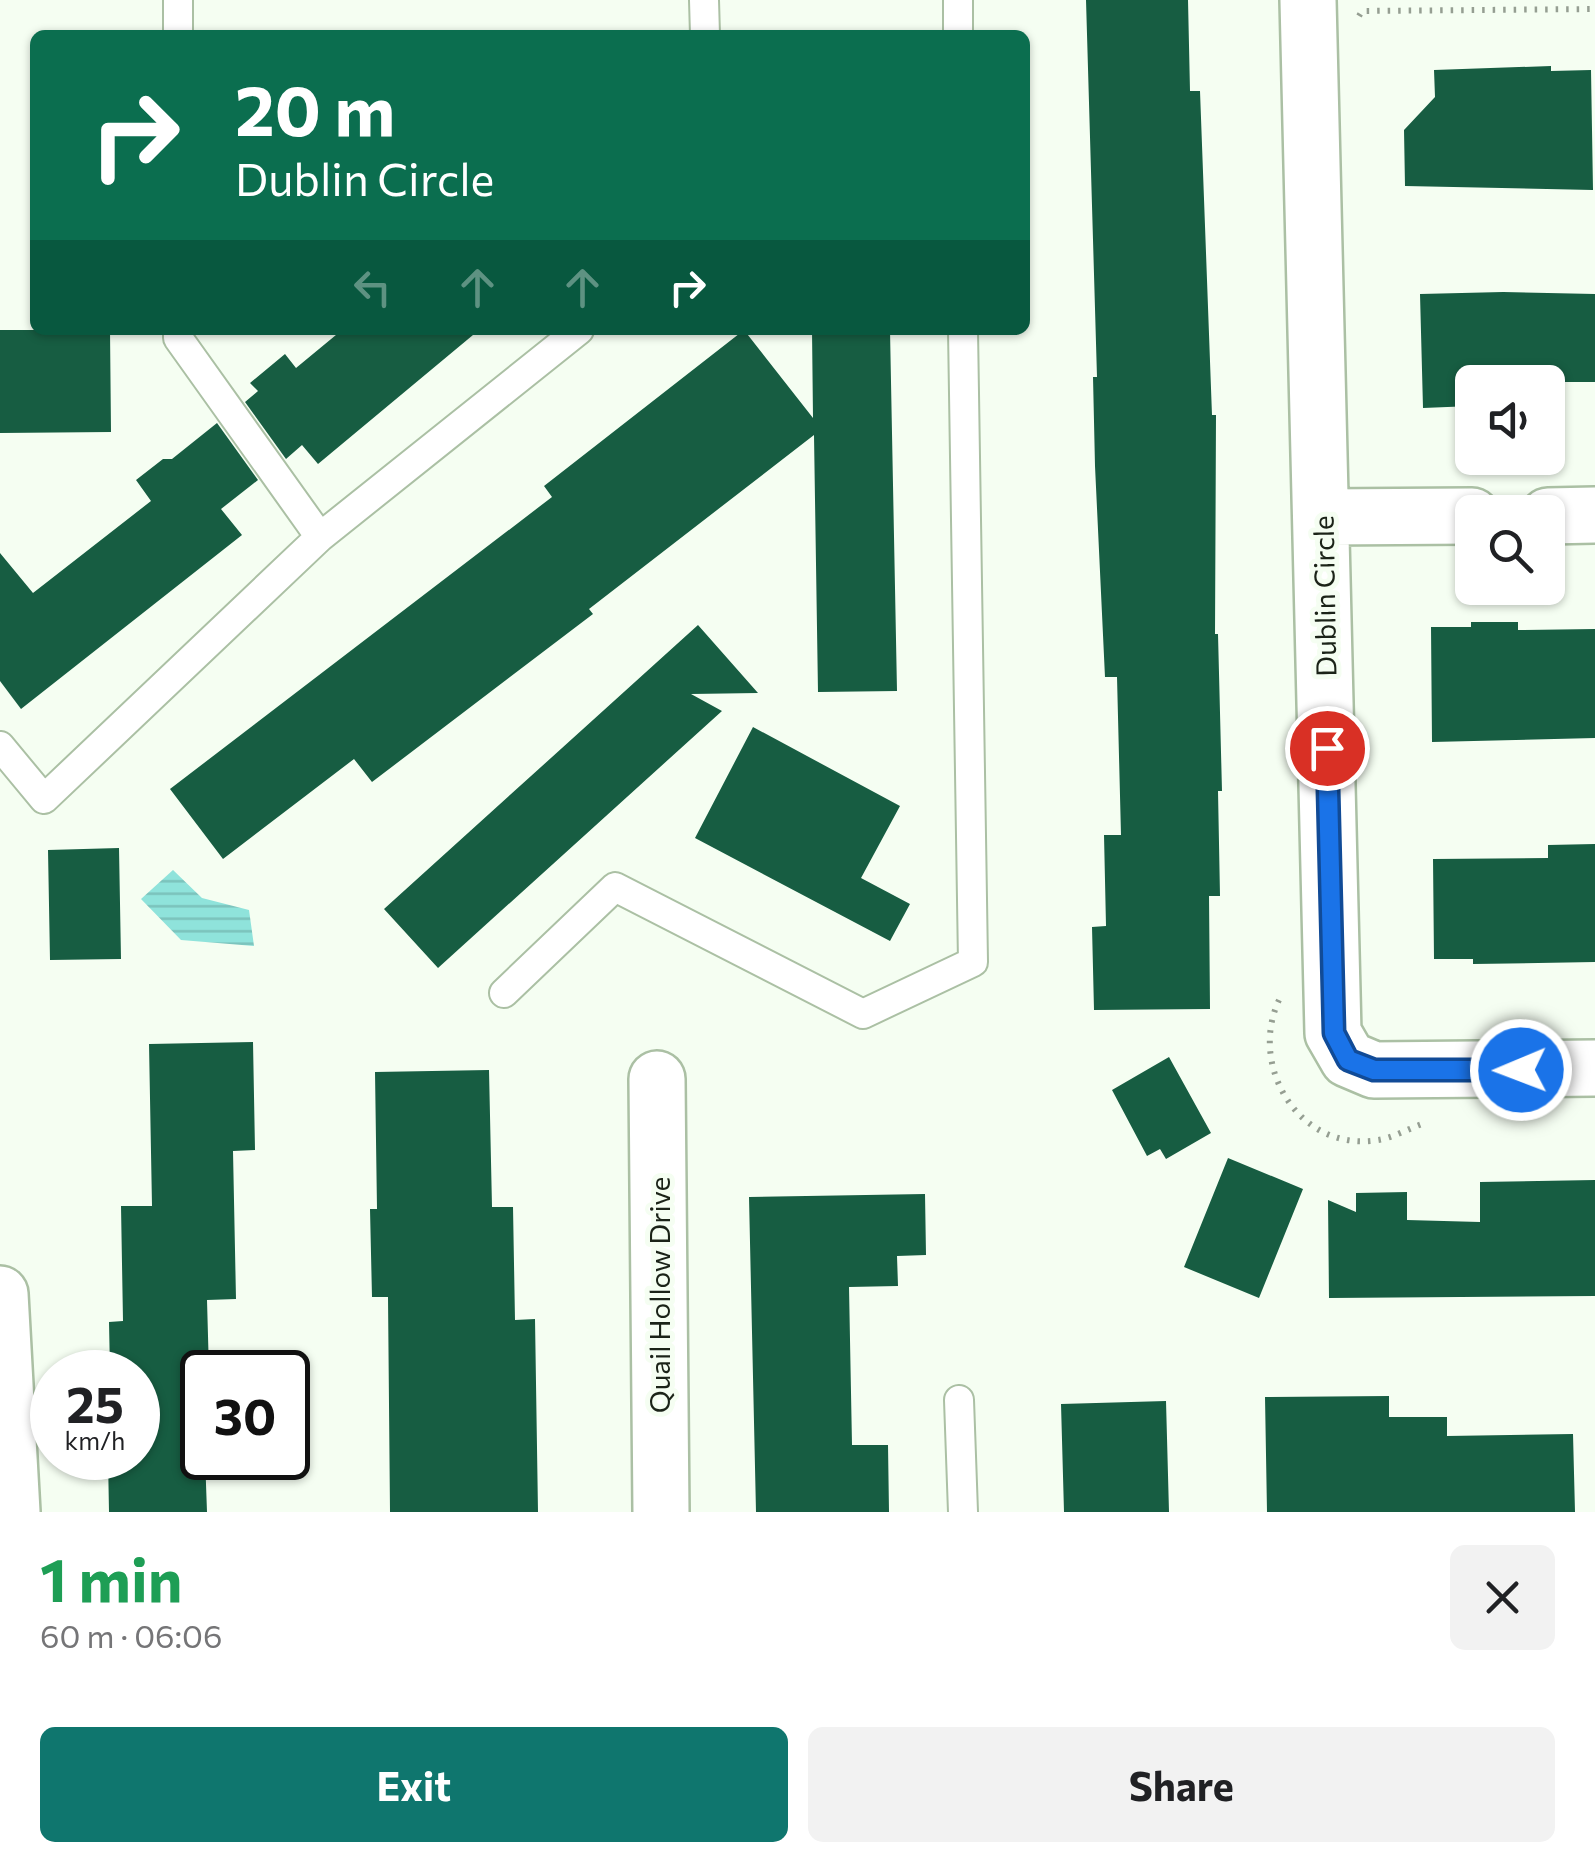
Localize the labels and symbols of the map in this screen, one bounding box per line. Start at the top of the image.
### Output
street label: Dublin Circle [1306,515,1342,677]
pin [1285,706,1370,791]
position arrow [1469,1018,1573,1122]
street label: Quail Hollow Drive [642,1177,676,1413]
speed limit sign: 30 [180,1350,310,1480]

